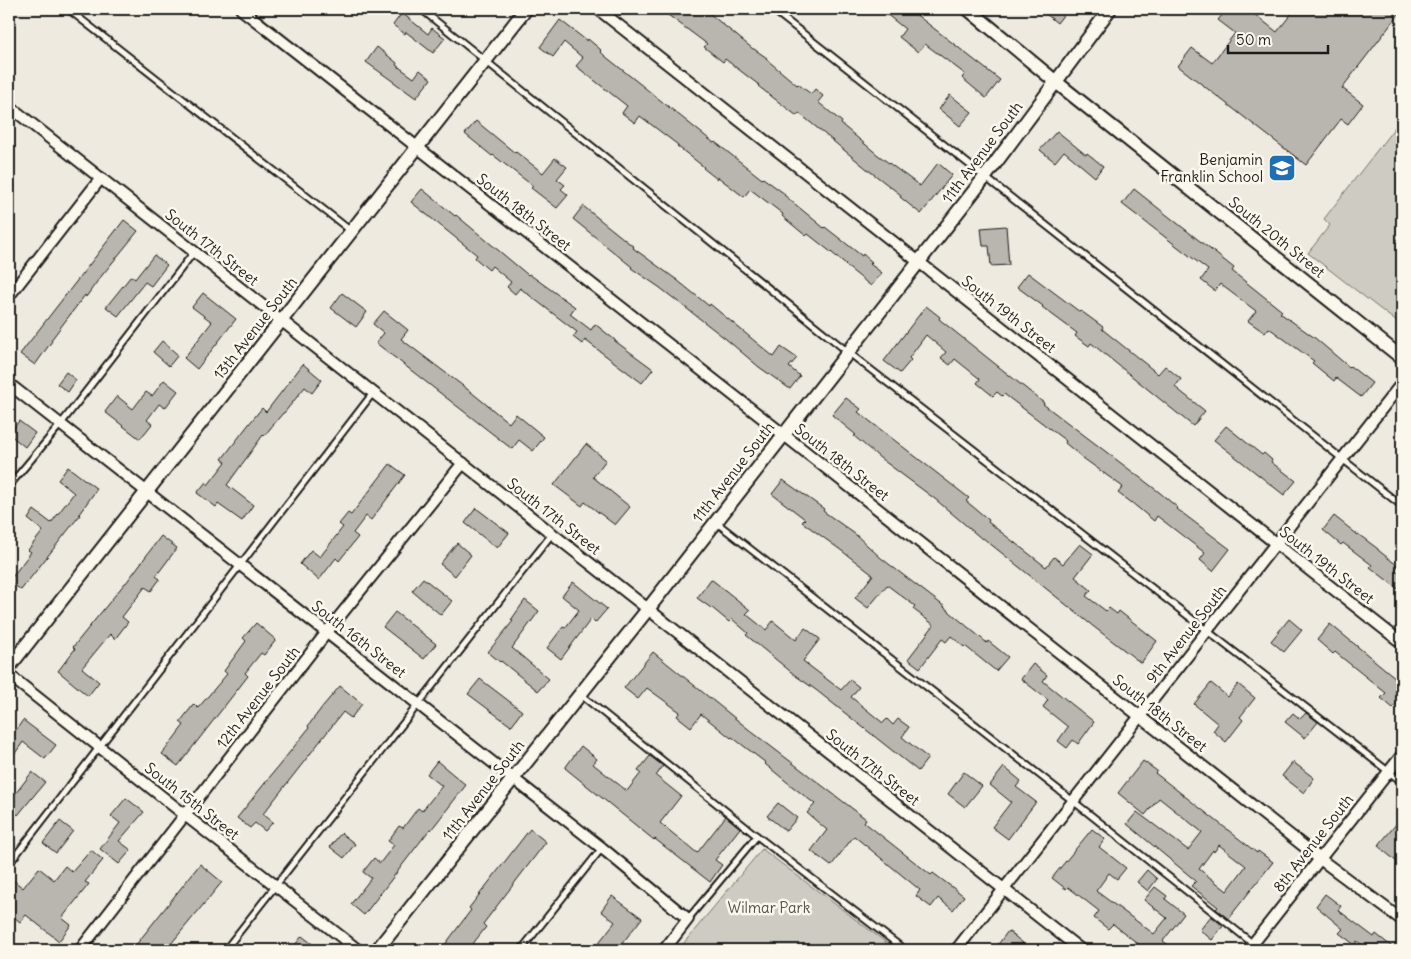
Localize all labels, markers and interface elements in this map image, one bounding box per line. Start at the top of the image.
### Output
scale bar [1228,22,1328,54]
text: 50 m [1236,30,1271,49]
street label: 11th Avenue South [938,97,1027,207]
place label: Benjamin Franklin School [1160,150,1263,186]
school or university icon: Benjamin Franklin School [1267,153,1297,183]
street label: South 18th Street [473,169,575,255]
street label: South 20th Street [1225,192,1329,282]
street label: South 17th Street [161,205,263,289]
street label: South 19th Street [958,271,1060,357]
street label: 13th Avenue South [209,273,301,383]
street label: 11th Avenue South [688,418,778,526]
street label: South 18th Street [791,419,893,505]
street label: South 17th Street [503,474,605,558]
street label: South 19th Street [1276,522,1378,608]
street label: 9th Avenue South [1142,581,1230,687]
street label: South 16th Street [308,596,410,682]
street label: 12th Avenue South [212,642,304,752]
street label: South 18th Street [1109,670,1211,756]
street label: South 17th Street [822,725,924,809]
street label: 11th Avenue South [438,736,528,844]
street label: South 15th Street [141,758,243,844]
street label: 8th Avenue South [1269,790,1357,896]
park label: Wilmar Park [728,898,811,917]

